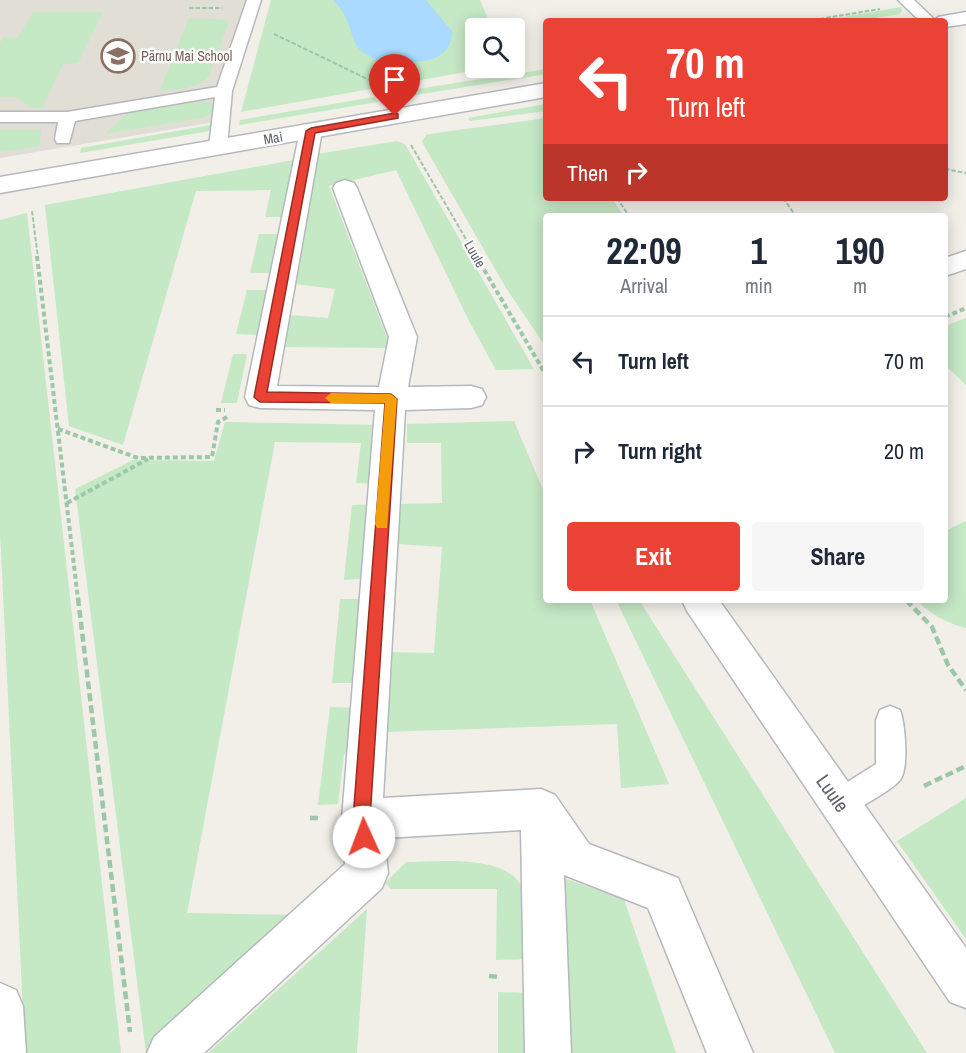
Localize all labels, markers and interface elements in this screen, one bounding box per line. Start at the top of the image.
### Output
map controls [465,18,525,78]
button: search [465,18,525,78]
text: 70 m [666,35,745,91]
school or university icon: Pärnu Mai School [100,38,136,74]
icon: left [567,42,645,120]
place label: Pärnu Mai School [141,47,232,65]
pin [369,54,420,116]
icon: arrive [378,63,411,96]
text: Turn left [666,89,745,125]
street label: Mai [262,127,284,149]
icon: right [620,156,653,189]
text: Then [567,158,608,188]
text: 22:09 [606,227,682,275]
text: 1 [750,227,767,275]
text: 190 [836,227,885,275]
street label: Luule [460,237,490,271]
text: Arrival [620,272,668,299]
text: min [745,272,772,299]
text: m [853,272,867,299]
icon: left [567,345,600,378]
text: Turn left [618,346,689,376]
text: 70 m [884,346,924,376]
icon: right [567,435,600,468]
text: Turn right [618,436,702,466]
text: 20 m [884,436,924,466]
button: Exit [567,522,740,591]
button: Share [752,522,924,591]
street label: Luule [810,769,856,817]
position arrow [332,805,396,869]

